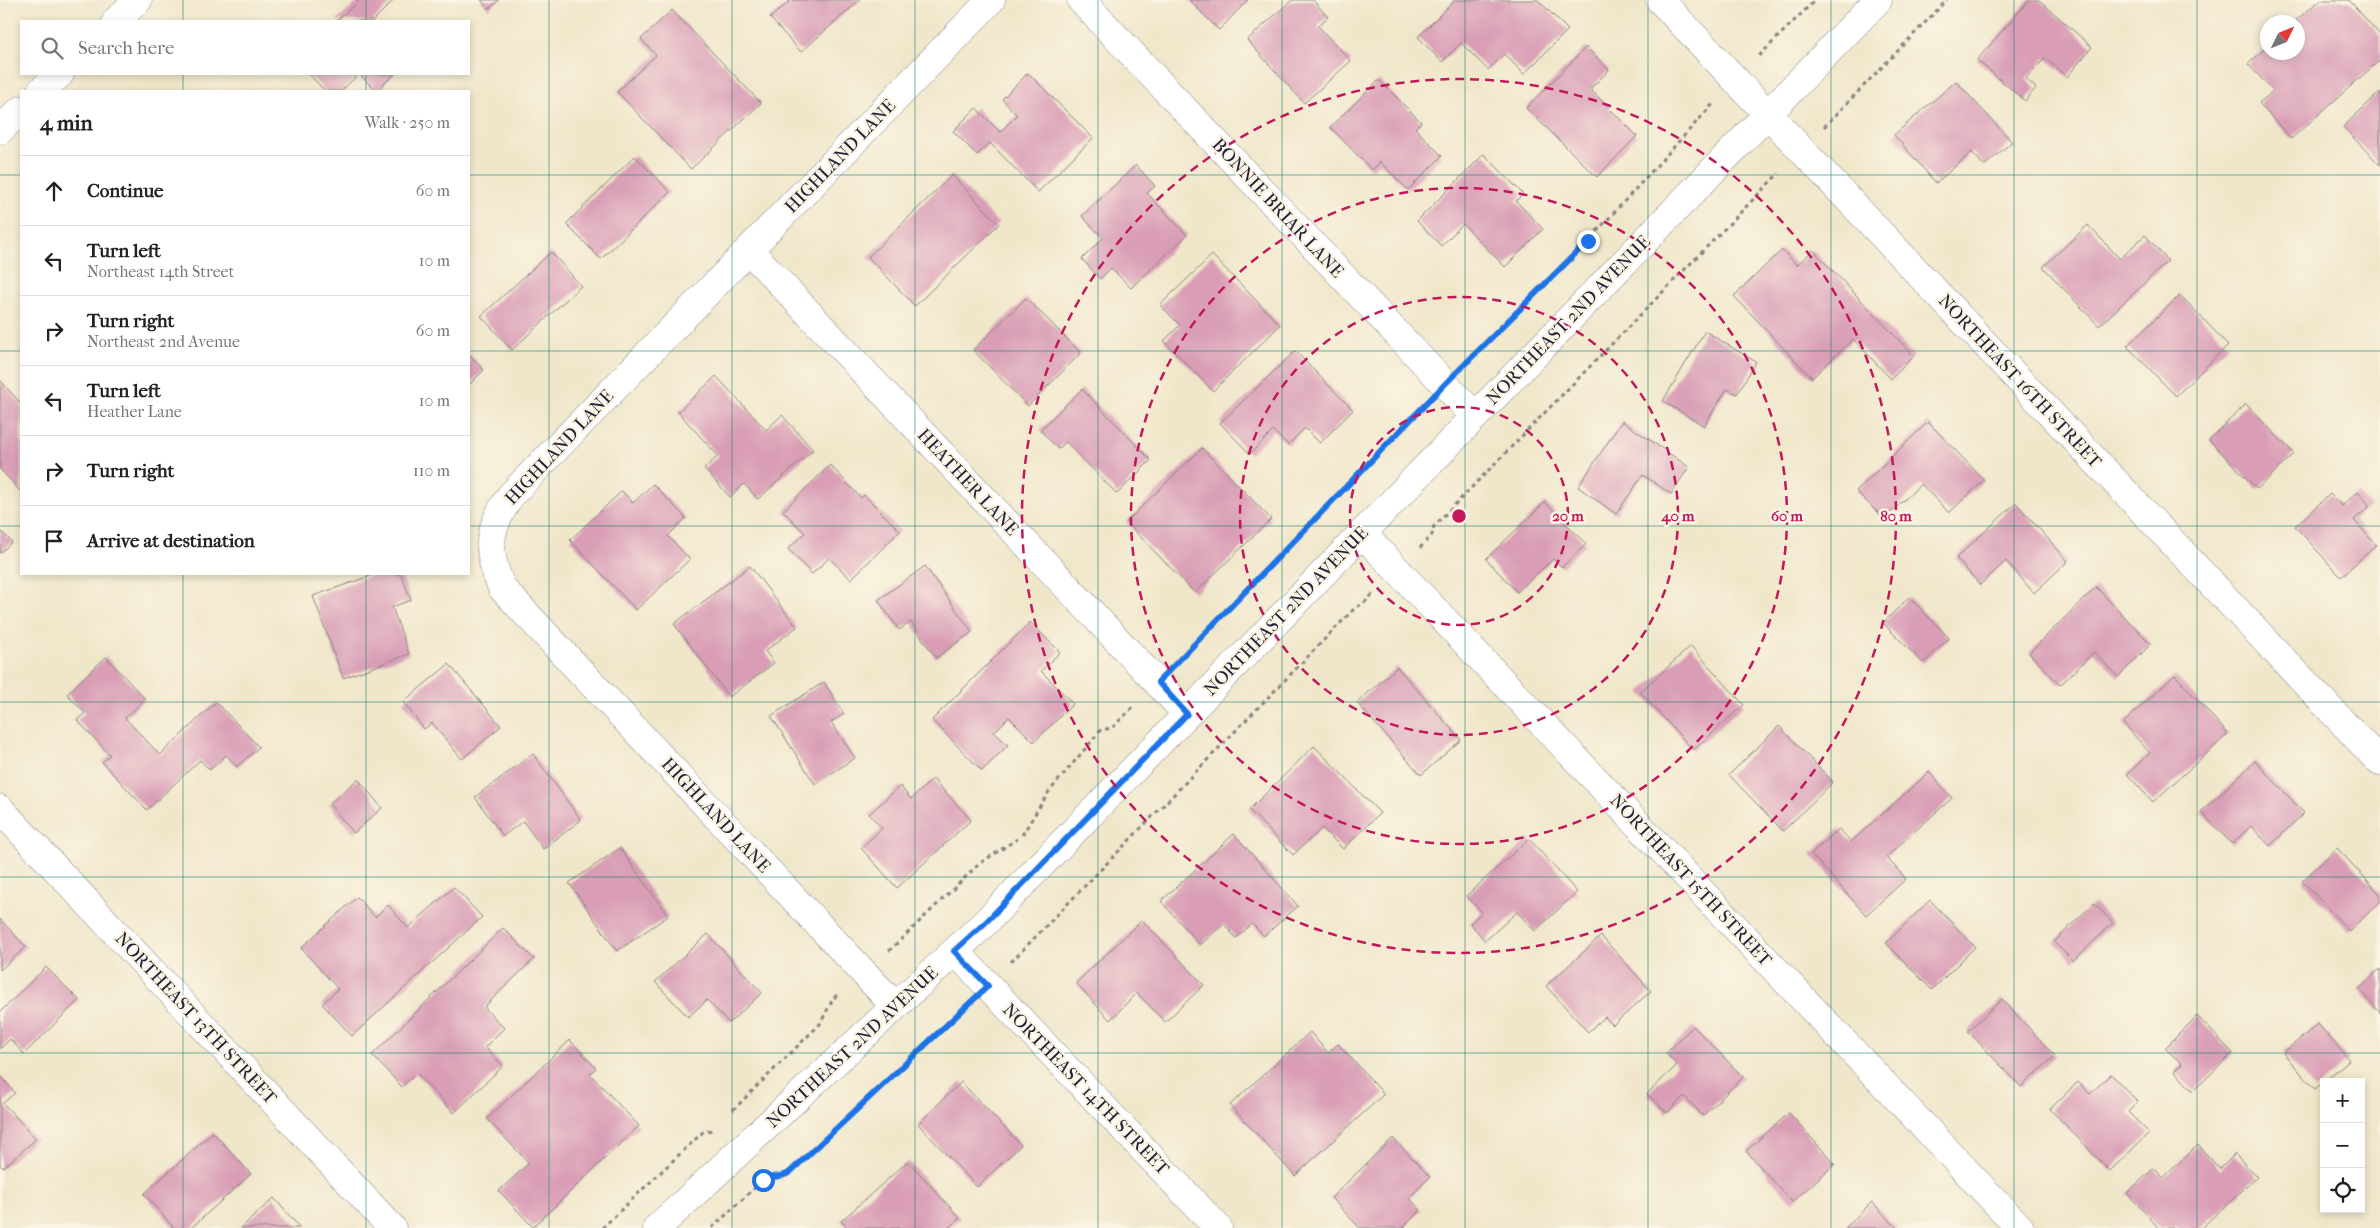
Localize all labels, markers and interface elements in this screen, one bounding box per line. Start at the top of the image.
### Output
north arrow [2260,15,2305,60]
search box [20,20,470,75]
icon: search [38,34,66,62]
text: Search here [78,37,174,59]
street label: HIGHLAND LANE [781,95,900,217]
text: 4 min [40,111,93,135]
text: Walk · 250 m [365,113,450,132]
street label: BONNIE BRIAR LANE [1208,134,1348,282]
icon: ahead [40,177,68,205]
text: Continue [87,180,163,202]
text: 60 m [416,181,450,200]
route end [1577,230,1600,253]
street label: NORTHEAST 2ND AVENUE [1482,231,1655,409]
text: Turn left [87,240,161,262]
icon: left [40,247,68,275]
text: 10 m [419,251,450,270]
text: Northeast 14th Street [87,262,234,281]
street label: NORTHEAST 16TH STREET [1934,290,2106,473]
text: Turn right [87,310,174,332]
icon: right [40,317,68,345]
text: 60 m [416,321,450,340]
text: Northeast 2nd Avenue [87,332,240,351]
text: Turn left [87,380,161,402]
street label: HIGHLAND LANE [501,385,618,509]
icon: left [40,387,68,415]
text: 10 m [419,391,450,410]
text: Heather Lane [87,402,182,421]
street label: HEATHER LANE [913,425,1022,540]
icon: right [40,457,68,485]
text: Turn right [87,460,174,482]
text: 110 m [413,461,450,480]
centre of rings [1450,507,1468,525]
text: 20 m [1552,507,1584,525]
text: 40 m [1661,507,1695,525]
text: 60 m [1771,507,1804,525]
text: 80 m [1880,507,1912,525]
street label: NORTHEAST 2ND AVENUE [1200,522,1373,700]
icon: arrive [40,527,68,555]
text: Arrive at destination [87,530,255,552]
street label: HIGHLAND LANE [657,753,774,877]
street label: NORTHEAST 15TH STREET [1605,790,1776,971]
street label: NORTHEAST 13TH STREET [111,928,281,1109]
street label: NORTHEAST 2ND AVENUE [762,962,942,1132]
street label: NORTHEAST 14TH STREET [998,999,1174,1180]
map controls [2320,1078,2365,1213]
button: + [2320,1078,2365,1123]
button: − [2320,1123,2365,1168]
button: locate [2320,1168,2365,1213]
route start [752,1169,775,1192]

